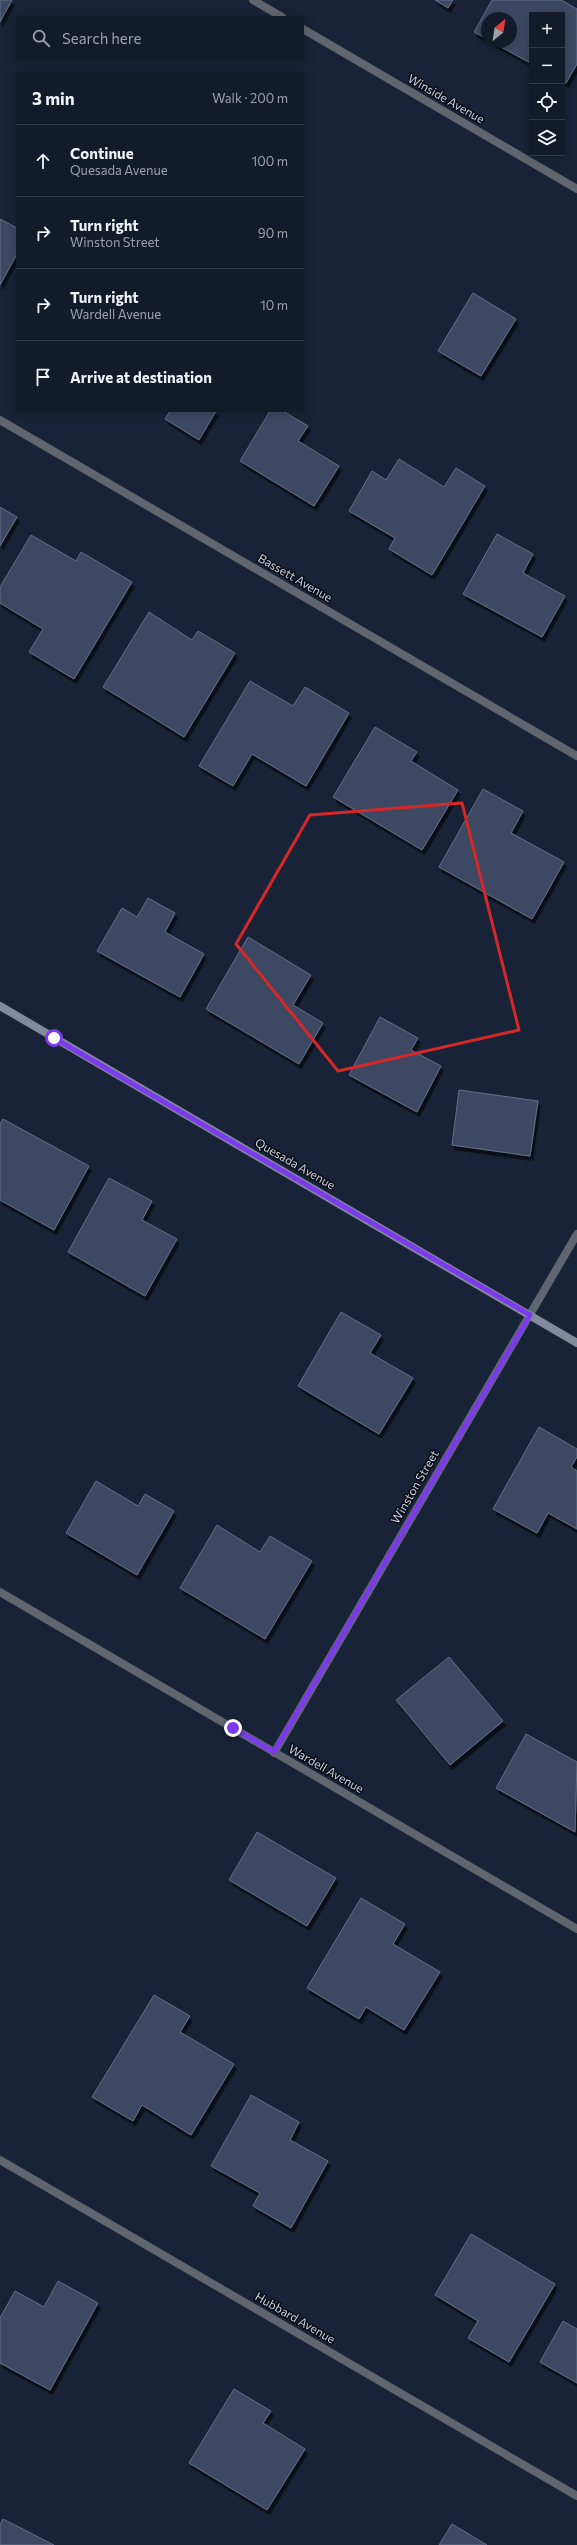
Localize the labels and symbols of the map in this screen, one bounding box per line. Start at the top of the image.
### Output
north arrow [481,12,517,48]
street label: Winside Avenue [406,70,487,126]
street label: Bassett Avenue [256,550,335,604]
route start [45,1029,63,1047]
street label: Quesada Avenue [253,1135,338,1192]
street label: Winston Street [387,1447,441,1526]
route end [224,1719,242,1737]
street label: Wardell Avenue [287,1741,366,1795]
street label: Hubbard Avenue [253,2289,338,2346]

